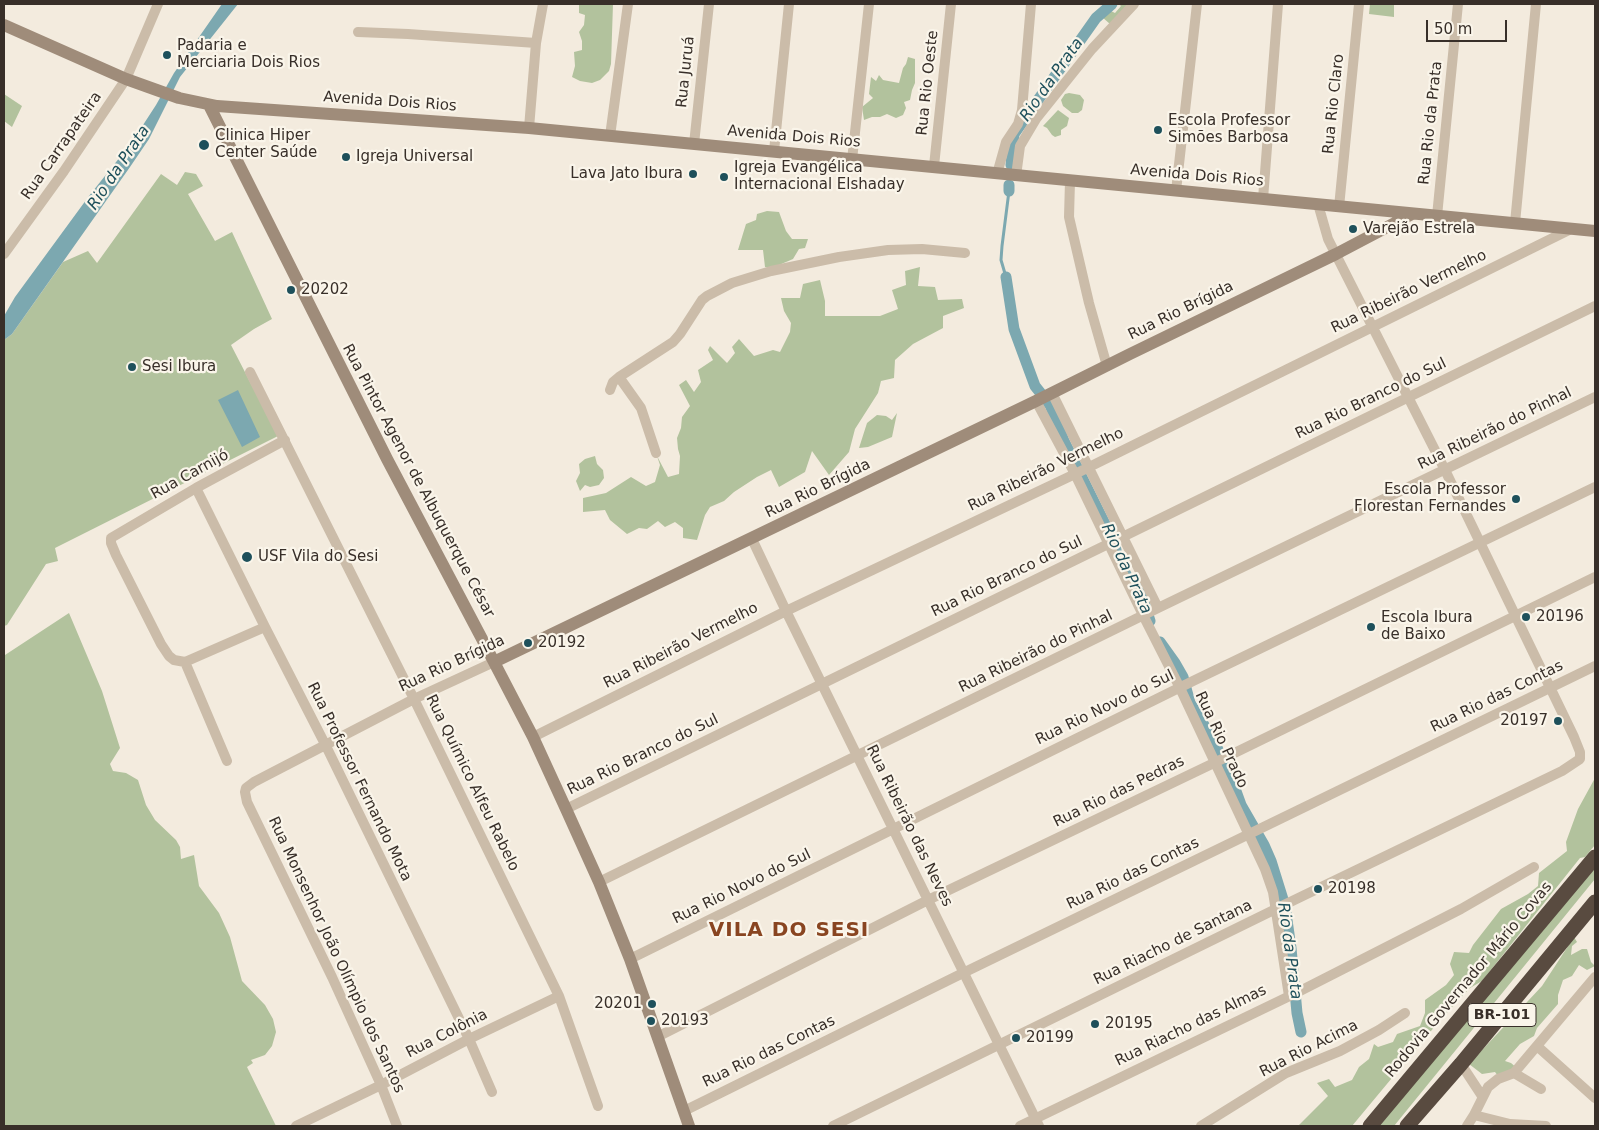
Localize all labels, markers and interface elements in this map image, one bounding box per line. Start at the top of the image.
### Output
scale bar [1429,10,1510,42]
text: 50 m [1434,20,1472,38]
street label: Rua Rio Oeste [914,29,942,137]
street label: Rua Juruá [673,35,699,109]
water label: Rio da Prata [1016,35,1088,125]
place label: Padaria e Merciaria Dois Rios [177,37,320,72]
marker: Padaria e Merciaria Dois Rios [161,49,173,61]
street label: Rua Rio Claro [1320,53,1348,155]
street label: Rua Rio da Prata [1416,60,1446,186]
street label: Avenida Dois Rios [323,88,457,116]
street label: Rua Carrapateira [18,89,106,203]
place label: Escola Professor Simões Barbosa [1168,112,1290,147]
water label: Rio da Prata [84,122,154,214]
street label: Avenida Dois Rios [727,122,861,152]
marker: Escola Professor Simões Barbosa [1152,124,1164,136]
place label: Clinica Hiper Center Saúde [215,127,317,162]
marker: Clinica Hiper Center Saúde [197,138,211,152]
place label: Igreja Universal [356,148,473,166]
marker: Igreja Universal [340,151,352,163]
place label: Igreja Evangélica Internacional Elshaday [734,159,905,194]
street label: Avenida Dois Rios [1130,161,1264,191]
place label: Lava Jato Ibura [570,165,683,183]
marker: Lava Jato Ibura [687,168,699,180]
marker: Igreja Evangélica Internacional Elshaday [718,171,730,183]
place label: Varejão Estrela [1363,220,1475,238]
marker: Varejão Estrela [1347,223,1359,235]
street label: Rua Ribeirão Vermelho [1328,246,1490,338]
street label: Rua Rio Brígida [1125,278,1237,344]
place label: 20202 [301,281,349,299]
marker: 20202 [285,284,297,296]
street label: Rua Pintor Agenor de Albuquerque César [338,341,498,621]
street label: Rua Rio Branco do Sul [1293,355,1449,443]
place label: Sesi Ibura [142,358,216,376]
marker: Sesi Ibura [126,361,138,373]
street label: Rua Ribeirão do Pinhal [1415,384,1575,474]
street label: Rua Ribeirão Vermelho [965,424,1127,516]
street label: Rua Carnijó [148,446,232,504]
street label: Rua Rio Brígida [762,456,874,522]
place label: Escola Professor Florestan Fernandes [1354,481,1506,516]
marker: Escola Professor Florestan Fernandes [1510,493,1522,505]
water label: Rio da Prata [1097,521,1155,617]
street label: Rua Rio Branco do Sul [929,533,1085,621]
place label: USF Vila do Sesi [258,548,378,566]
marker: USF Vila do Sesi [240,550,254,564]
street label: Rua Ribeirão Vermelho [601,599,761,693]
street label: Rua Ribeirão do Pinhal [956,607,1116,697]
place label: 20196 [1536,608,1584,626]
place label: Escola Ibura de Baixo [1381,609,1473,644]
marker: 20196 [1520,611,1532,623]
marker: Escola Ibura de Baixo [1365,621,1377,633]
street label: Rua Rio Brígida [396,632,508,696]
place label: 20192 [538,634,586,652]
marker: 20192 [522,637,534,649]
street label: Rua Rio das Contas [1428,657,1566,737]
street label: Rua Rio Novo do Sul [1033,667,1177,749]
street label: Rua Professor Fernando Mota [303,680,415,884]
street label: Rua Rio Prado [1191,689,1251,791]
street label: Rua Químico Alfeu Rabelo [421,692,523,874]
street label: Rua Rio Branco do Sul [565,711,721,799]
place label: 20197 [1500,712,1548,730]
marker: 20197 [1552,715,1564,727]
street label: Rua Ribeirão das Neves [862,742,956,910]
street label: Rua Rio das Pedras [1051,752,1187,832]
street label: Rua Monsenhor João Olímpio dos Santos [264,814,408,1096]
street label: Rua Rio das Contas [1064,834,1202,914]
street label: Rua Rio Novo do Sul [670,846,814,928]
street label: Rodovia Governador Mário Covas [1382,879,1556,1081]
place label: 20198 [1328,880,1376,898]
marker: 20198 [1312,883,1324,895]
street label: Rua Riacho de Santana [1091,897,1255,989]
water label: Rio da Prata [1273,901,1305,1001]
district label: VILA DO SESI [707,919,871,943]
street label: Rua Riacho das Almas [1112,982,1270,1070]
place label: 20201 [594,995,642,1013]
marker: 20201 [646,998,658,1010]
road number: BR-101 [1468,1004,1536,1026]
street label: Rua Colônia [403,1006,491,1062]
place label: 20193 [661,1012,709,1030]
street label: Rua Rio das Contas [700,1012,838,1092]
marker: 20193 [645,1015,657,1027]
place label: 20195 [1105,1015,1153,1033]
street label: Rua Rio Acima [1257,1016,1361,1082]
marker: 20195 [1089,1018,1101,1030]
place label: 20199 [1026,1029,1074,1047]
marker: 20199 [1010,1032,1022,1044]

